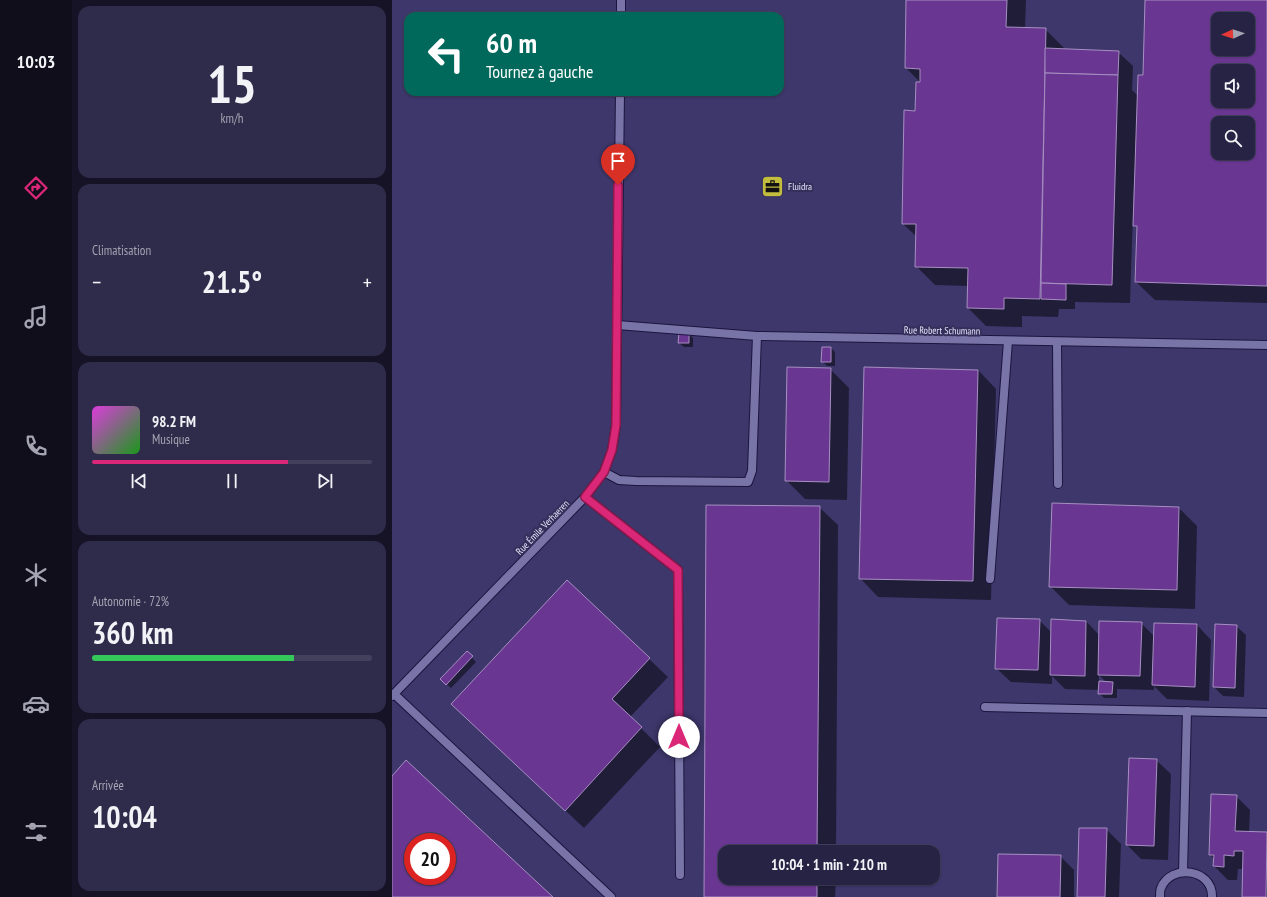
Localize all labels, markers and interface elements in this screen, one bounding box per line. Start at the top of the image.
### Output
north arrow [1211,12,1255,56]
map controls [1211,12,1255,160]
text: 60 m [486,24,537,61]
icon: left [420,28,472,80]
text: 10:03 [17,50,55,73]
text: 15 [207,50,257,117]
text: Tournez à gauche [486,60,593,83]
button: sound [1211,64,1255,108]
text: km/h [220,110,244,127]
button: search [1211,116,1255,160]
pin [601,144,635,185]
icon: arrive [607,150,629,172]
office icon: Fluidra [760,173,786,199]
icon: directions [22,174,50,202]
place label: Fluidra [788,180,812,193]
text: Climatisation [92,242,151,259]
text: 21.5° [202,262,262,301]
text: − [92,268,101,296]
text: + [363,268,372,296]
icon: music [22,303,50,331]
street label: Rue Robert Schumann [904,323,980,338]
text: 98.2 FM [152,412,196,431]
text: Musique [152,431,190,448]
icon: phone [22,432,50,460]
icon: previous [128,470,150,492]
icon: pause [221,470,243,492]
icon: next [314,470,336,492]
street label: Rue Émile Verhaeren [513,497,572,558]
icon: climate [22,561,50,589]
text: Autonomie · 72% [92,593,169,610]
text: 360 km [92,613,173,652]
icon: car [22,690,50,718]
position arrow [658,716,700,758]
text: Arrivée [92,777,124,794]
text: 10:04 [92,797,157,836]
icon: filters [22,818,50,846]
speed limit sign: 20 [404,833,456,885]
text: 10:04 · 1 min · 210 m [771,855,887,874]

